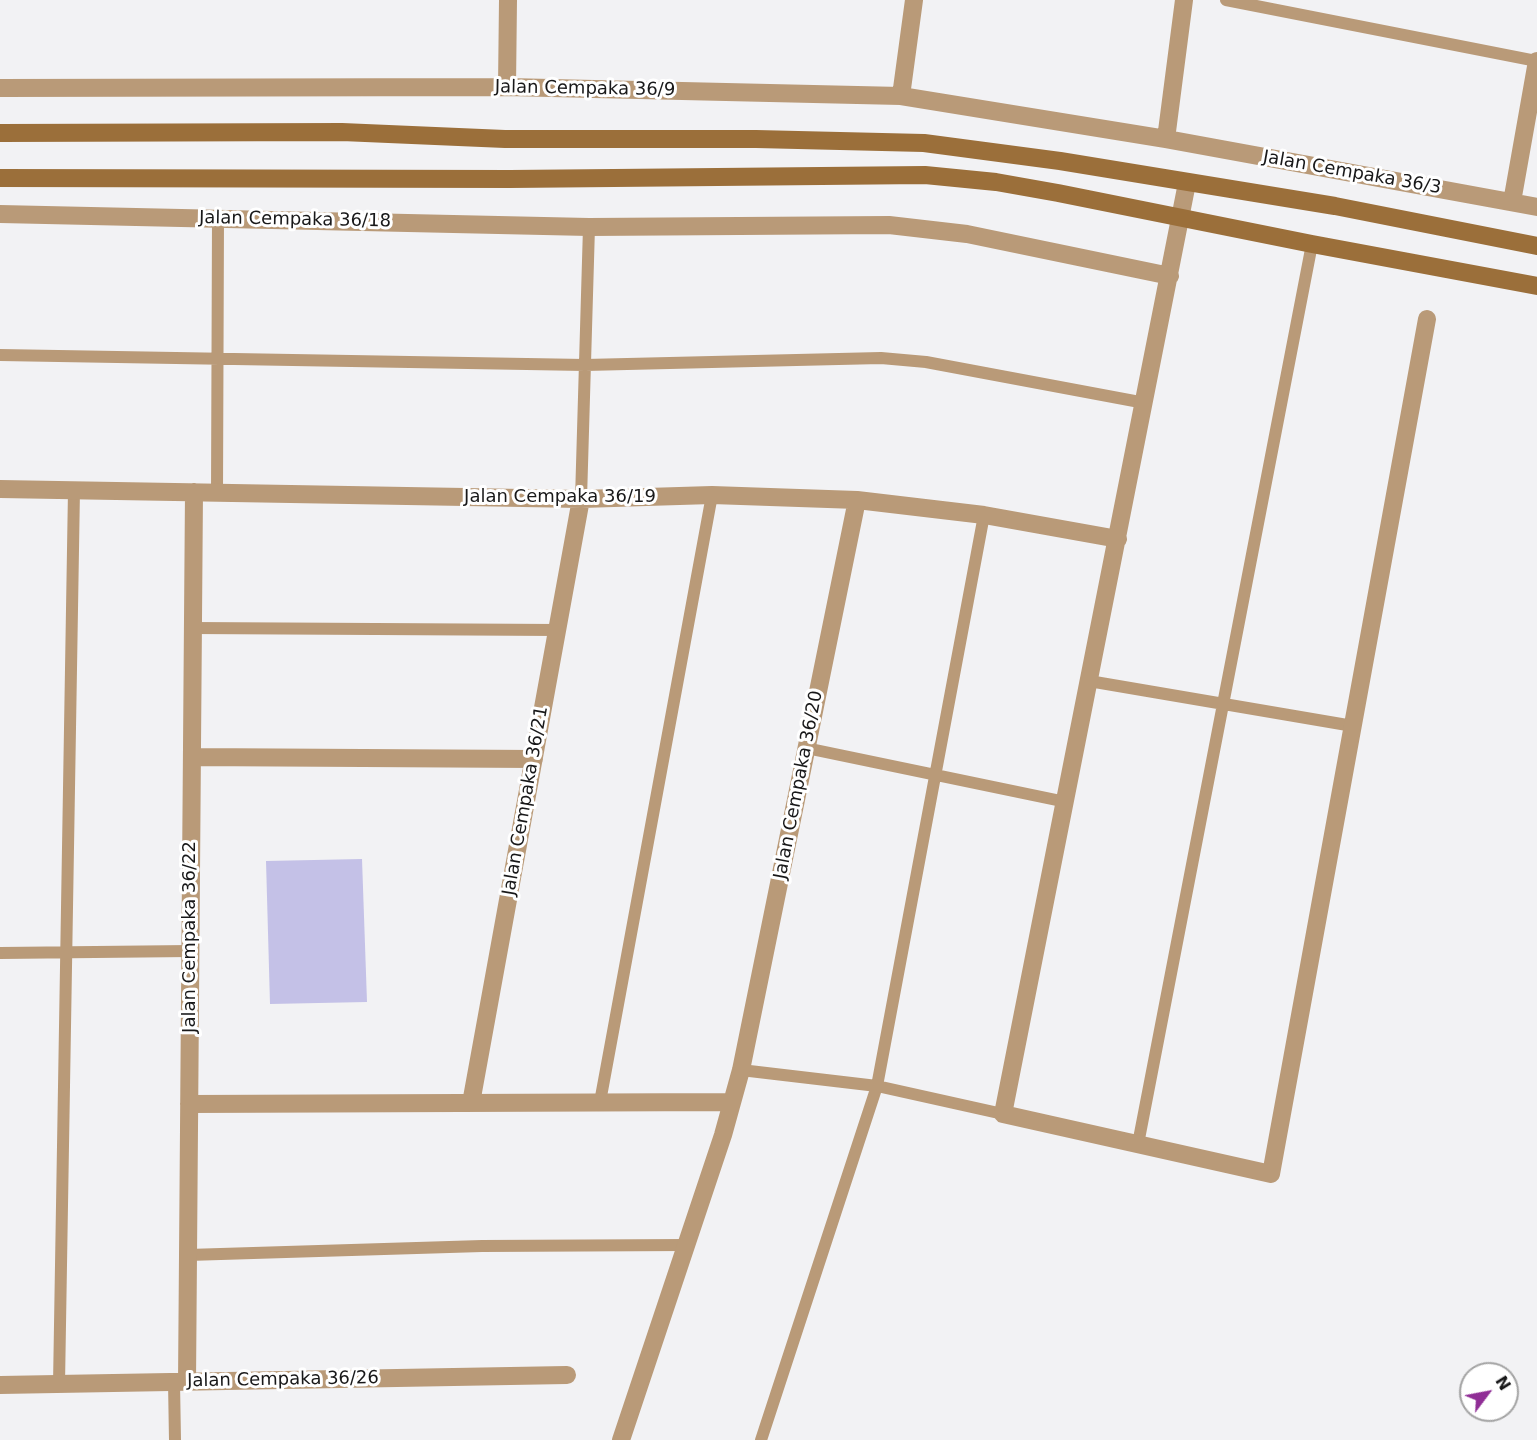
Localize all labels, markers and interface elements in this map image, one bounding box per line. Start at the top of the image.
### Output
street label: Jalan Cempaka 36/9 [495,77,675,101]
street label: Jalan Cempaka 36/3 [1261,147,1443,199]
street label: Jalan Cempaka 36/18 [199,208,391,232]
street label: Jalan Cempaka 36/19 [464,486,656,508]
street label: Jalan Cempaka 36/20 [770,689,828,881]
street label: Jalan Cempaka 36/21 [499,705,553,897]
street label: Jalan Cempaka 36/22 [179,841,201,1033]
north arrow [1459,1362,1519,1422]
street label: Jalan Cempaka 36/26 [187,1368,379,1392]
text: N [1491,1373,1515,1394]

